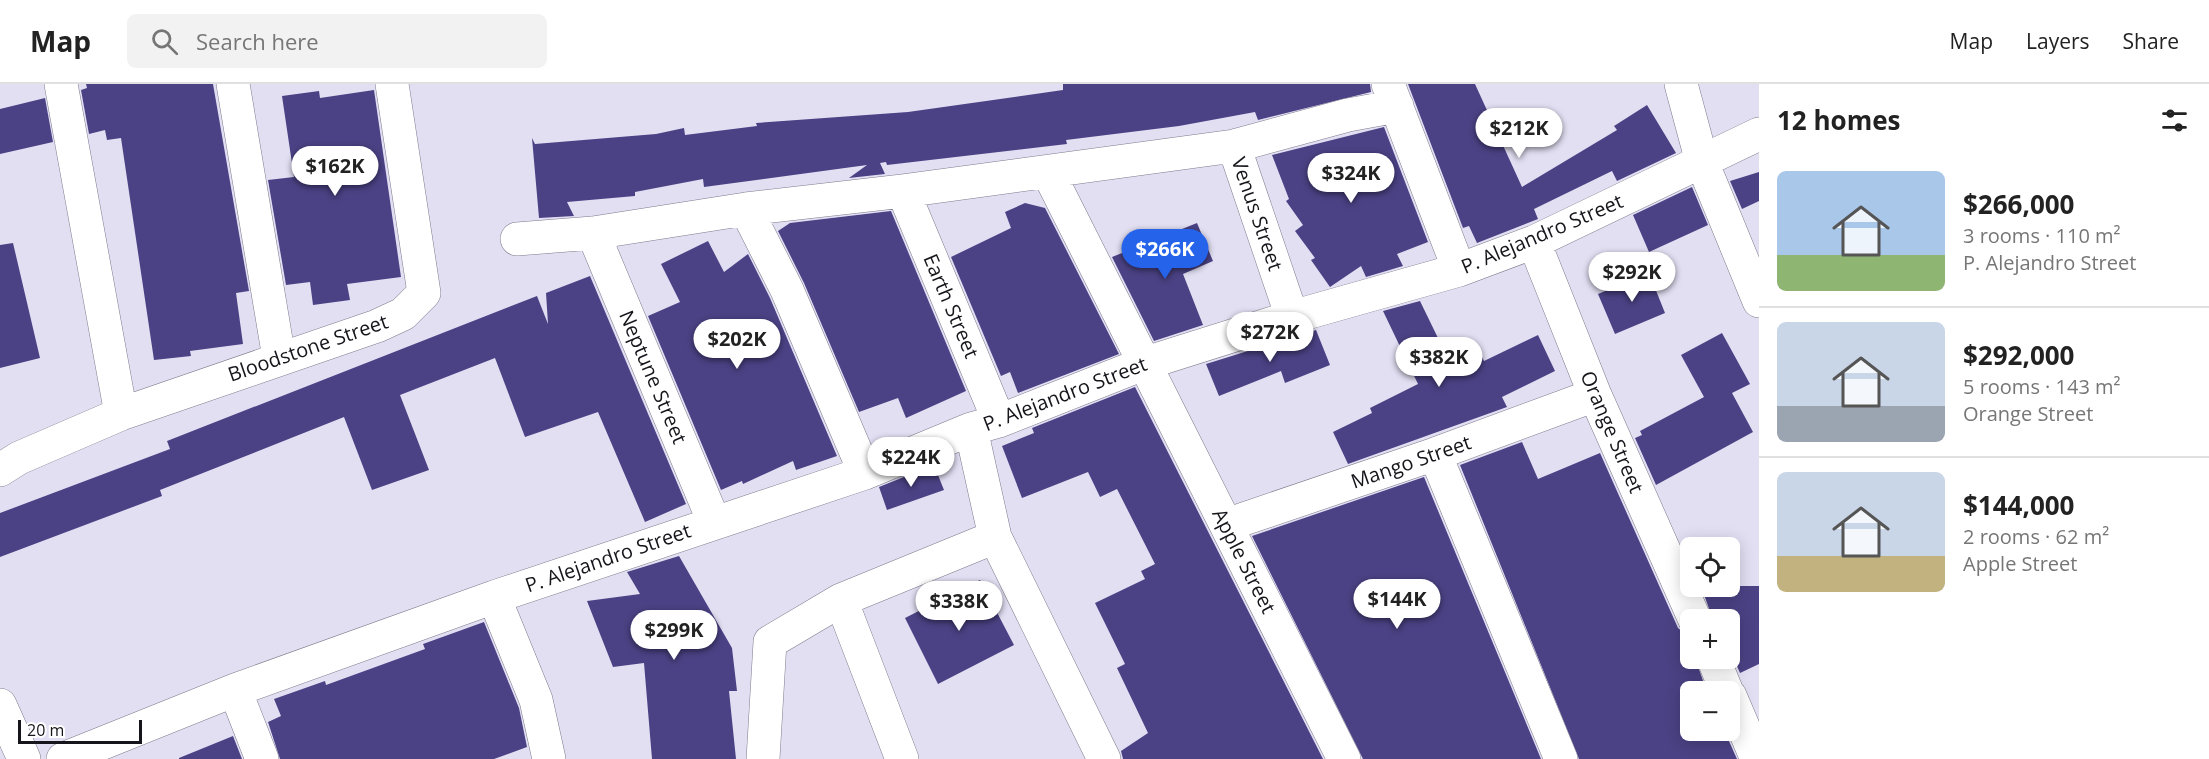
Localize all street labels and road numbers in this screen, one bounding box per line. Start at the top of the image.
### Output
street label: Venus Street [1225,154,1289,274]
street label: P. Alejandro Street [1457,187,1627,280]
street label: Earth Street [917,250,986,362]
street label: Neptune Street [613,306,694,448]
street label: Bloodstone Street [224,307,391,388]
street label: P. Alejandro Street [979,350,1151,437]
street label: Orange Street [1575,367,1650,497]
street label: Mango Street [1347,428,1474,495]
street label: Apple Street [1206,504,1282,618]
street label: P. Alejandro Street [521,517,694,599]

